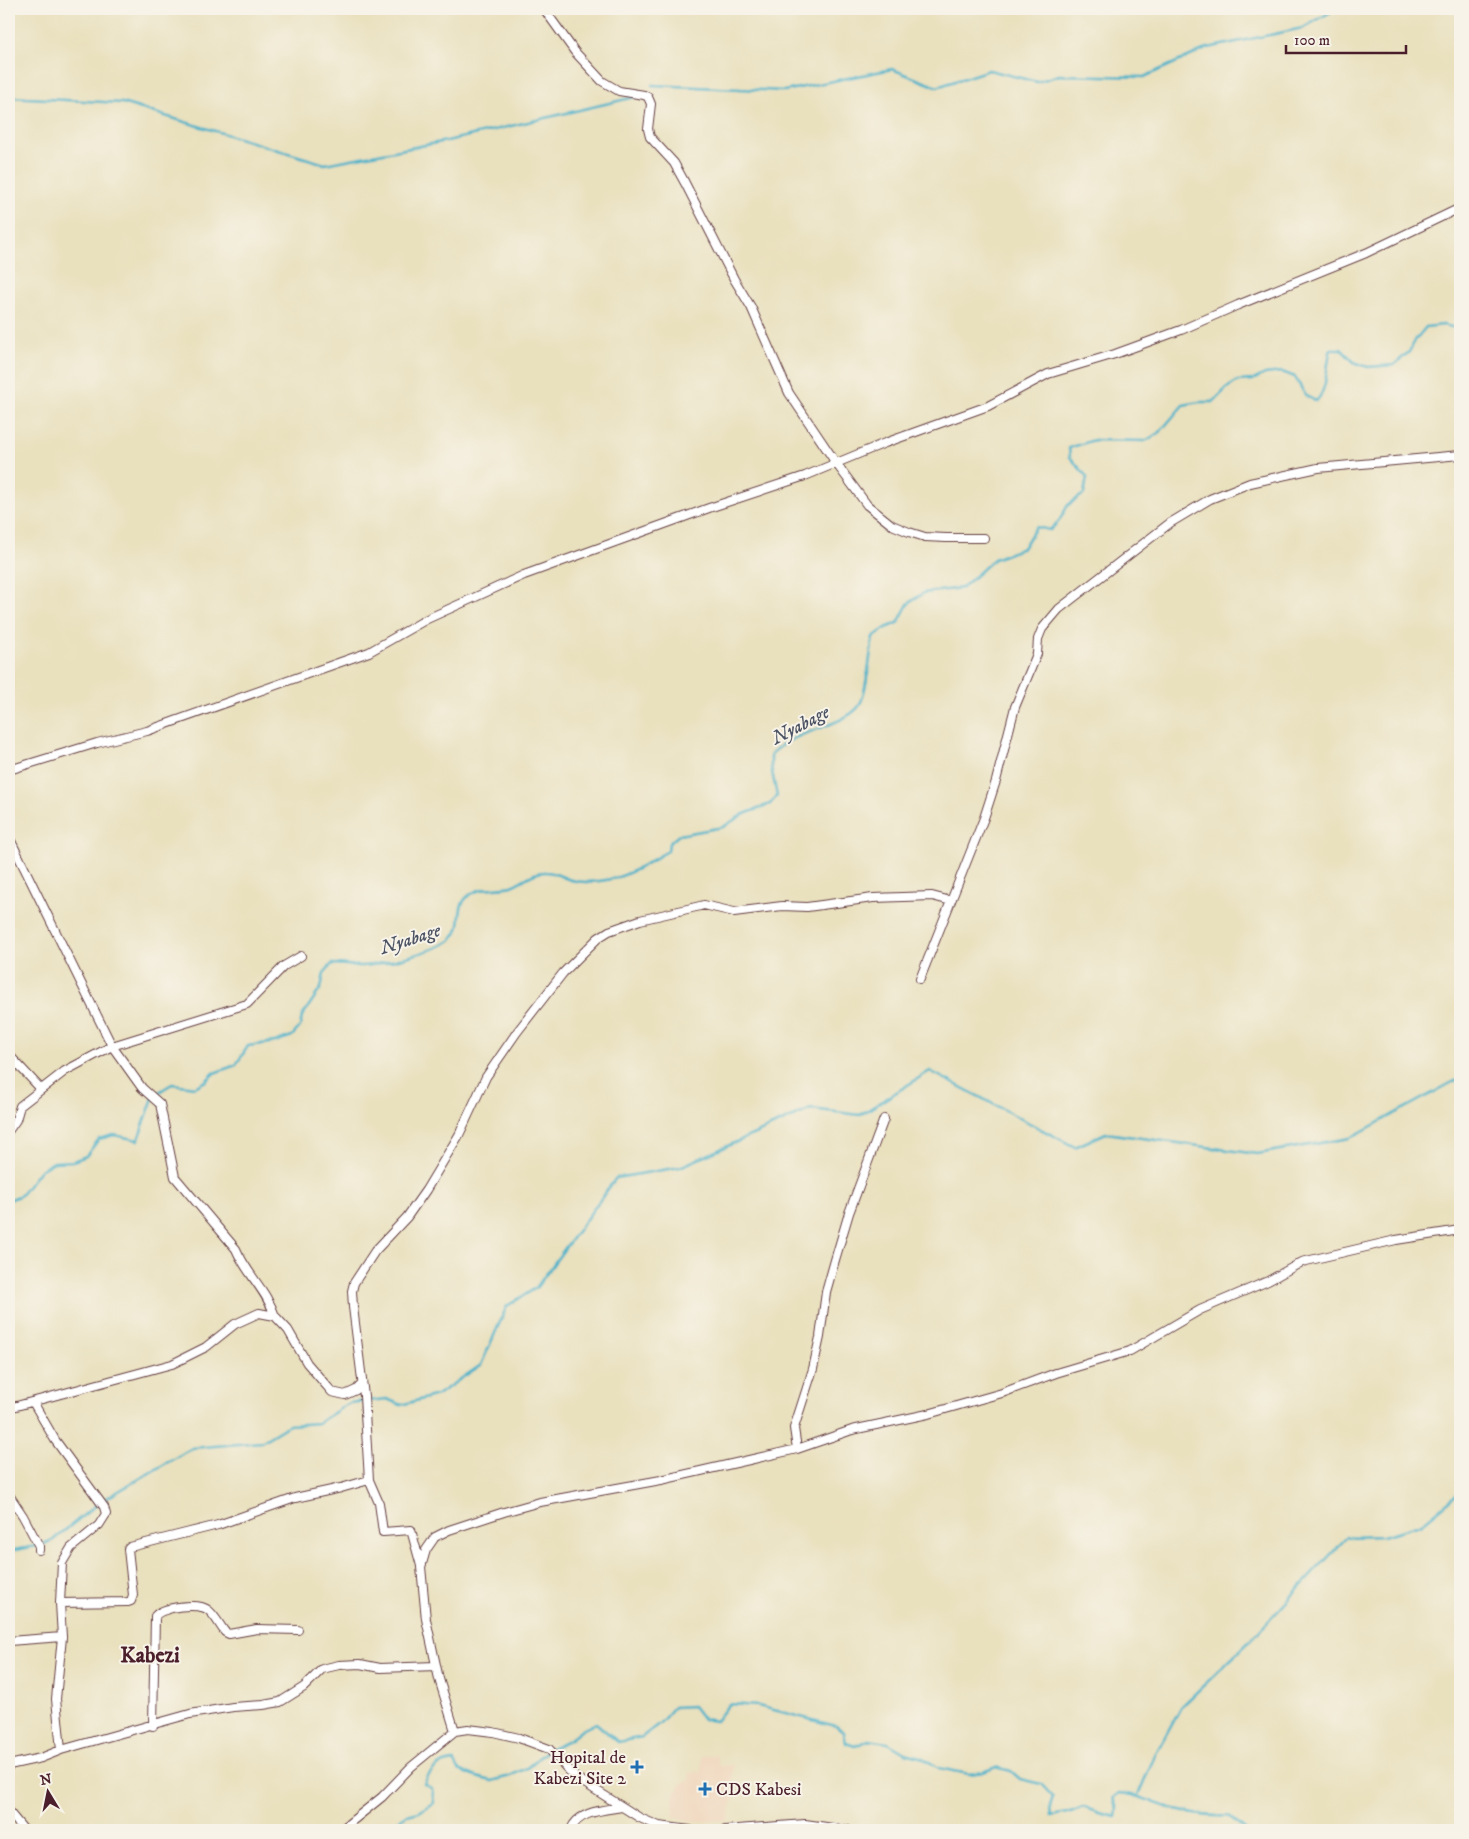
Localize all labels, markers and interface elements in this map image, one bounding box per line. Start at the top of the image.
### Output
scale bar [1286,22,1406,54]
text: 100 m [1294,31,1330,50]
water label: Nyabage [767,700,834,751]
water label: Nyabage [376,919,444,960]
district label: Kabezi [120,1642,180,1669]
place label: Hopital de Kabezi Site 2 [534,1747,626,1790]
marker: Hopital de Kabezi Site 2 [630,1760,644,1774]
north arrow [22,1766,72,1816]
text: N [39,1770,54,1790]
place label: CDS Kabesi [716,1779,802,1801]
marker: CDS Kabesi [698,1782,712,1796]

